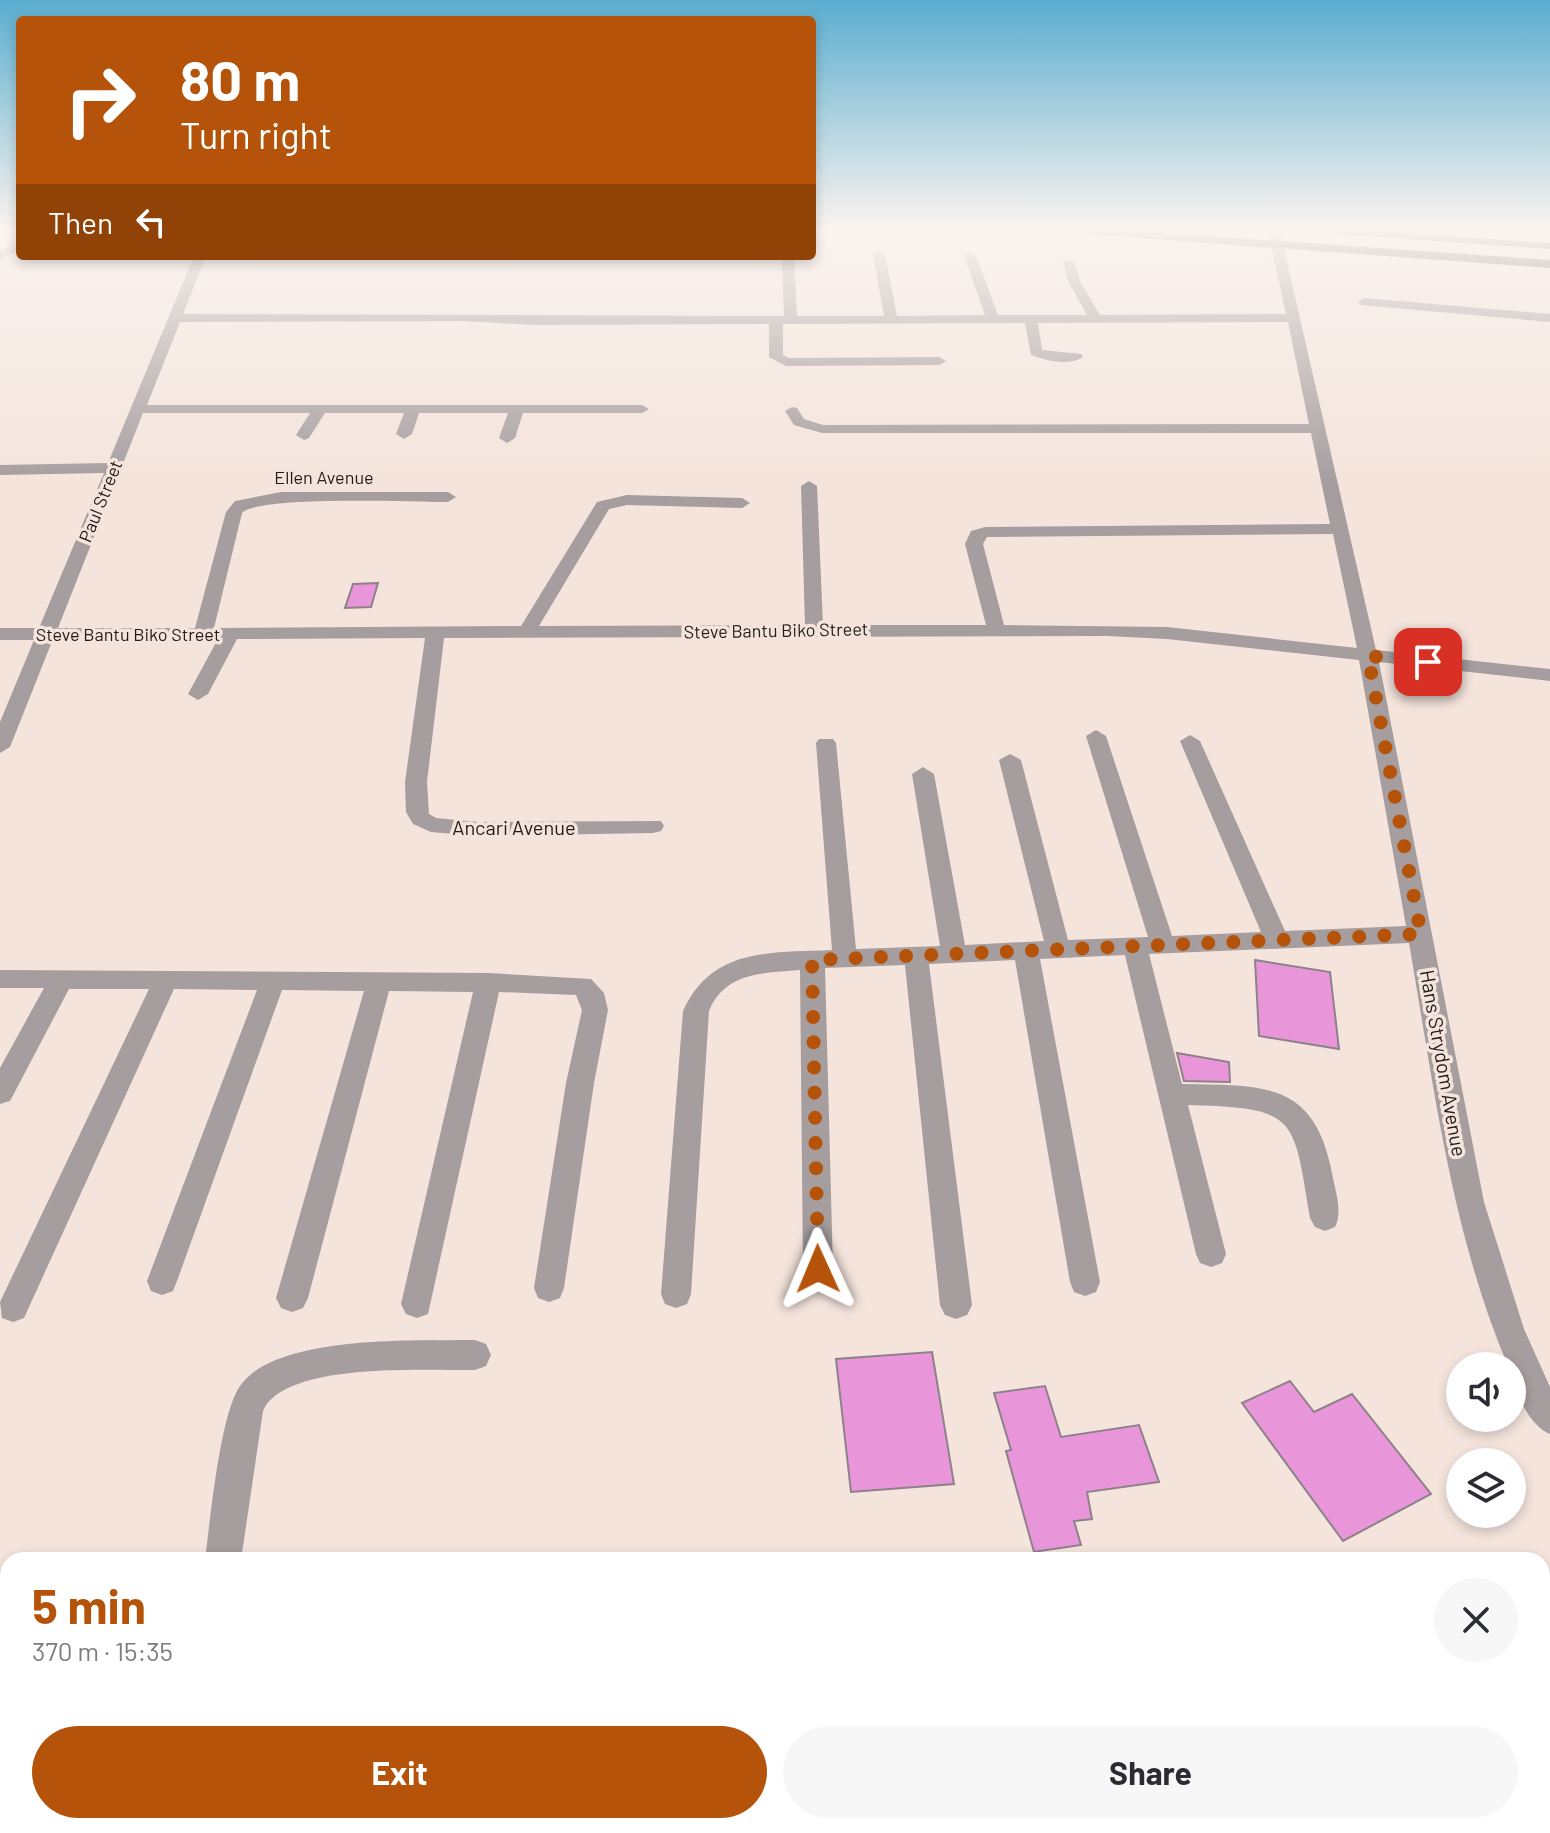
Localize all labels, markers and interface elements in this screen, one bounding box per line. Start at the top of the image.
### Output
text: 80 m [180,45,300,112]
icon: right [48,48,152,152]
text: Turn right [180,113,332,156]
icon: left [129,200,173,244]
text: Then [48,204,113,240]
street label: Paul Street [74,457,126,545]
street label: Ellen Avenue [274,466,374,488]
street label: Steve Bantu Biko Street [684,617,868,643]
street label: Steve Bantu Biko Street [36,623,220,645]
pin [1394,628,1462,696]
icon: arrive [1406,640,1450,684]
street label: Ancari Avenue [452,815,576,839]
street label: Hans Strydom Avenue [1416,968,1472,1158]
position arrow [776,1227,860,1311]
map controls [1446,1352,1526,1528]
button: sound [1446,1352,1526,1432]
button: layers [1446,1448,1526,1528]
text: 5 min [32,1576,146,1634]
button: close [1434,1578,1518,1662]
text: 370 m · 15:35 [32,1635,173,1666]
button: Exit [32,1726,767,1818]
button: Share [783,1726,1518,1818]

